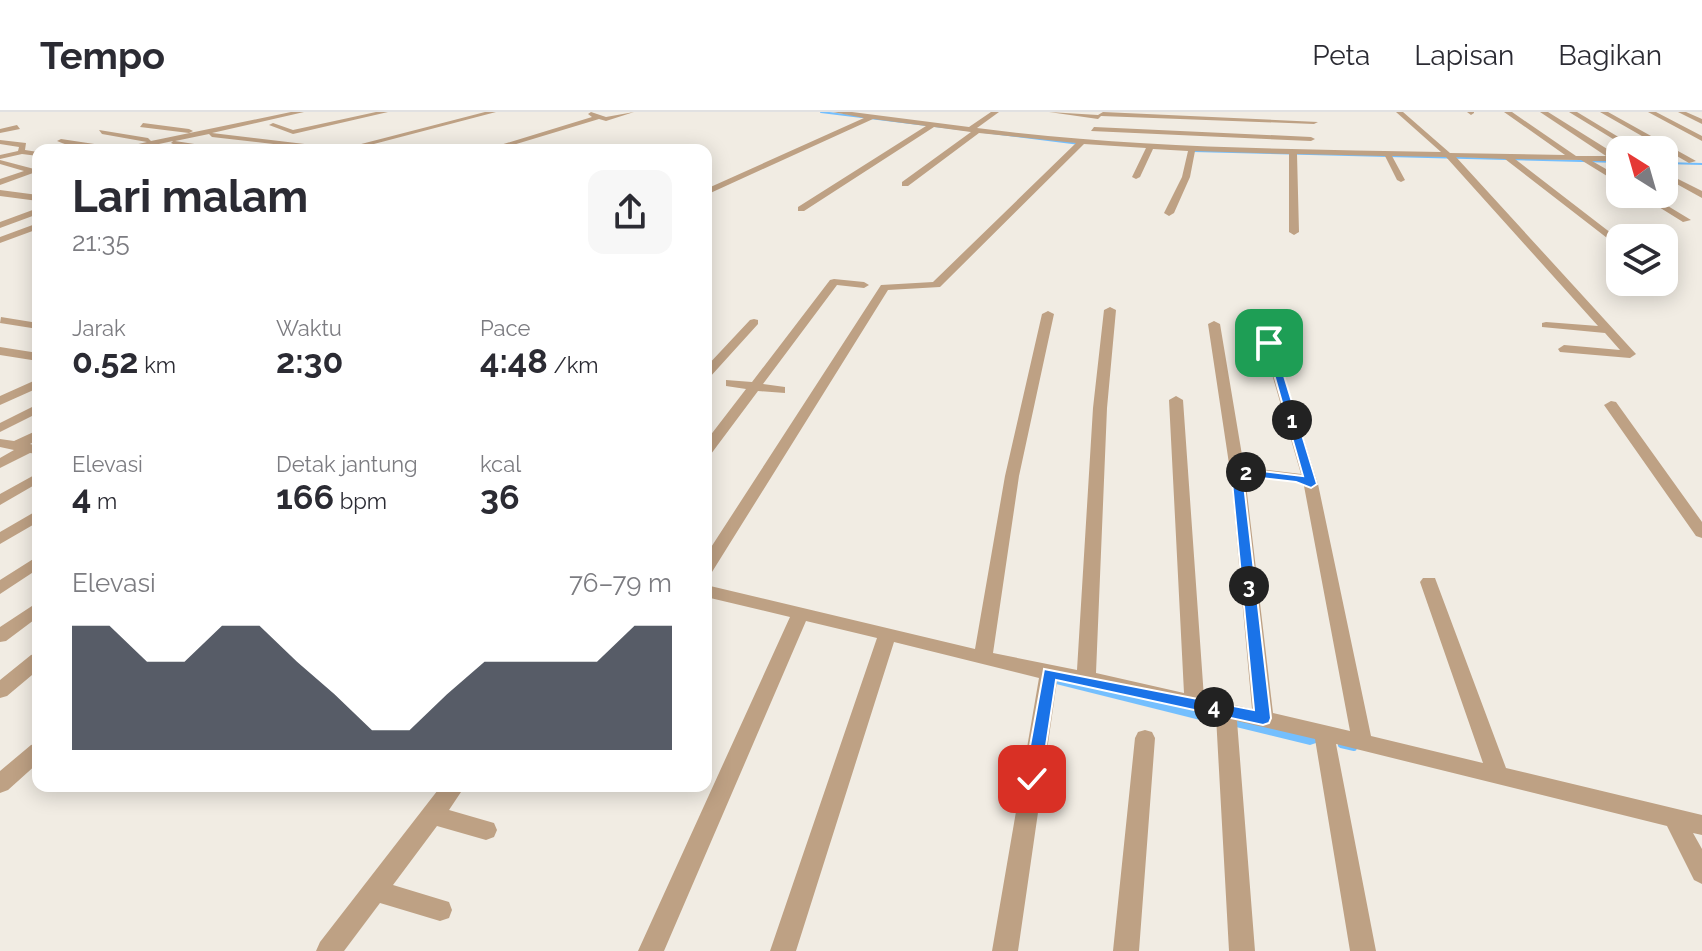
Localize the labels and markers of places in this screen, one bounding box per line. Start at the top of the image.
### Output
pin [1235,309,1303,377]
pin: 1 [1272,400,1312,440]
pin: 2 [1226,452,1266,492]
pin: 3 [1229,566,1269,606]
pin: 4 [1194,687,1234,727]
pin [998,745,1066,813]

